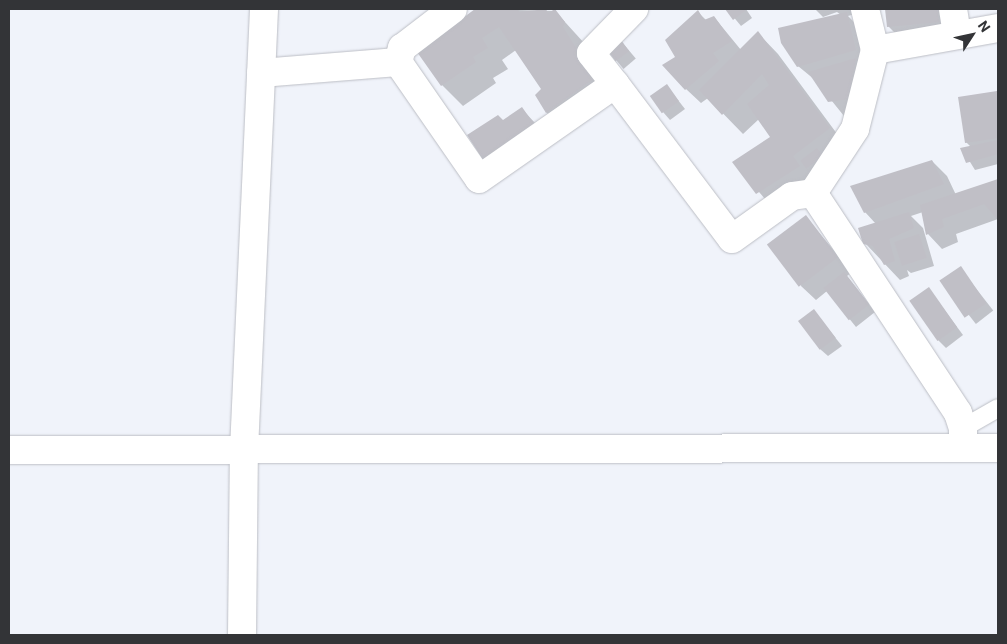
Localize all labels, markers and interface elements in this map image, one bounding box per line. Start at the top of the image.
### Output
north arrow [947,10,997,60]
text: N [975,18,994,35]

